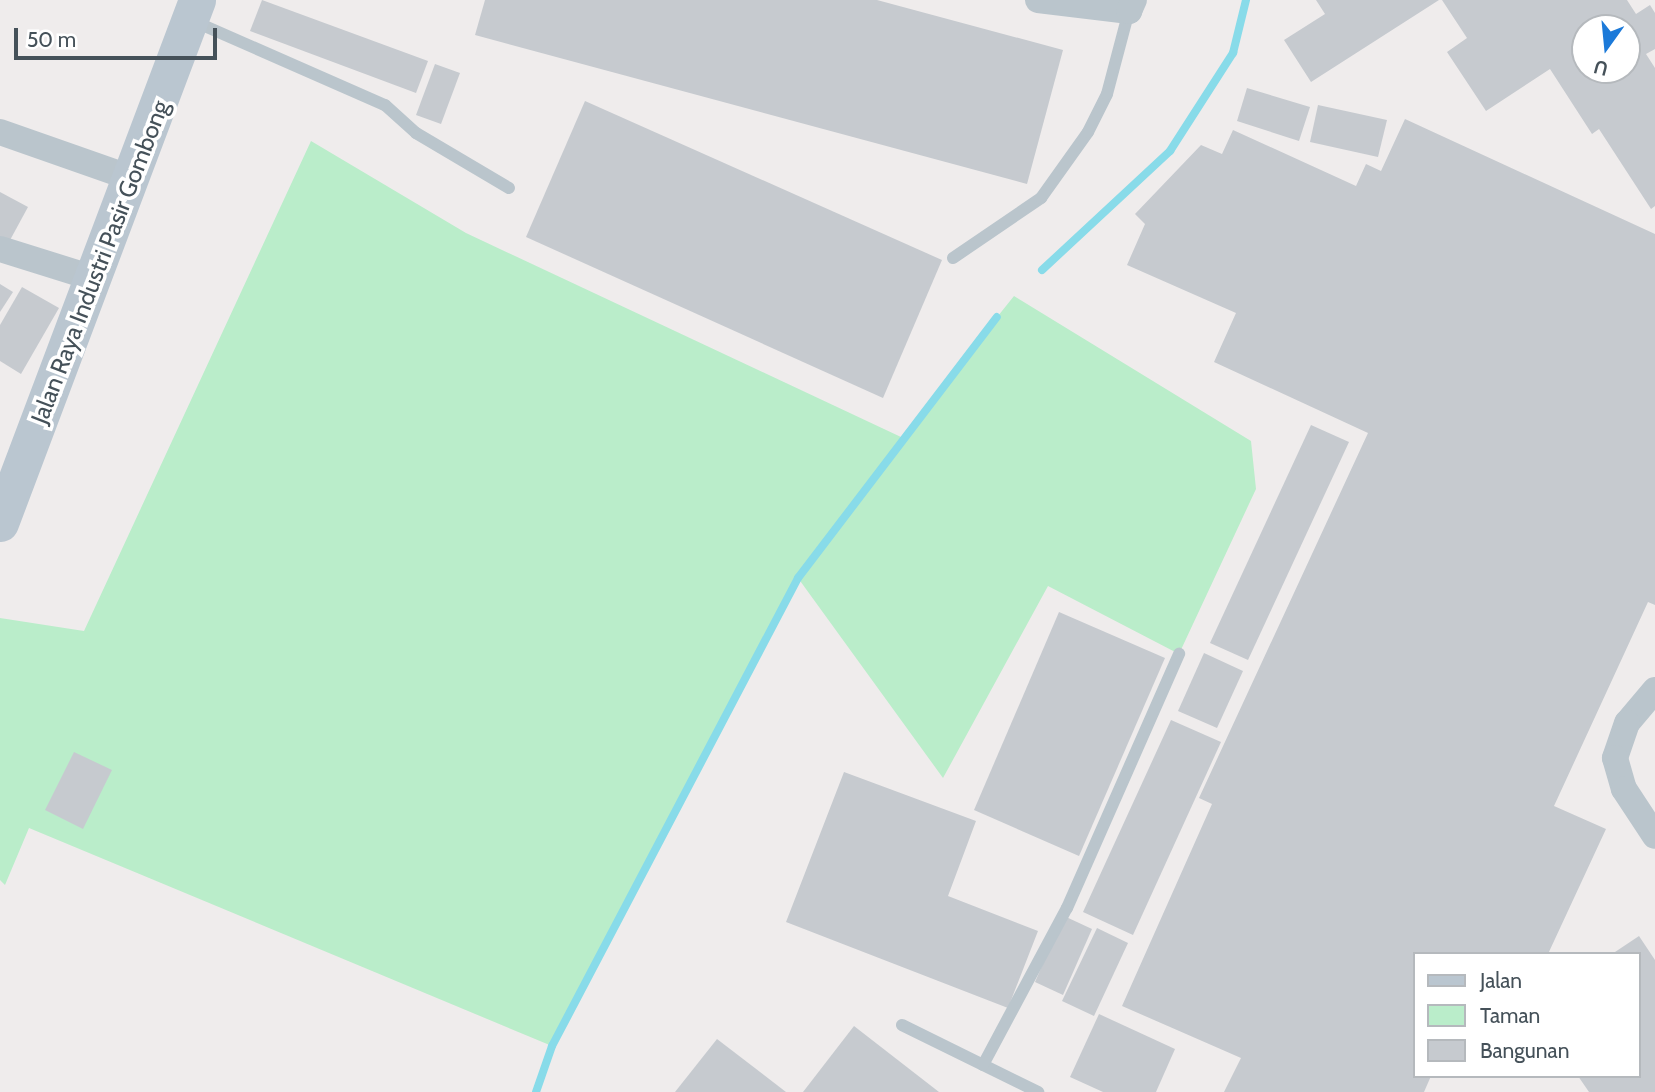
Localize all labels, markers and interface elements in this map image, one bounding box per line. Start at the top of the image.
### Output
scale bar [18,14,220,58]
north arrow [1571,14,1641,84]
text: 50 m [27,27,76,52]
text: U [1591,55,1611,81]
street label: Jalan Raya Industri Pasir Gombong [25,96,175,428]
legend [1414,952,1641,1078]
text: Jalan [1480,968,1522,993]
text: Taman [1480,1003,1540,1028]
text: Bangunan [1480,1038,1569,1063]

